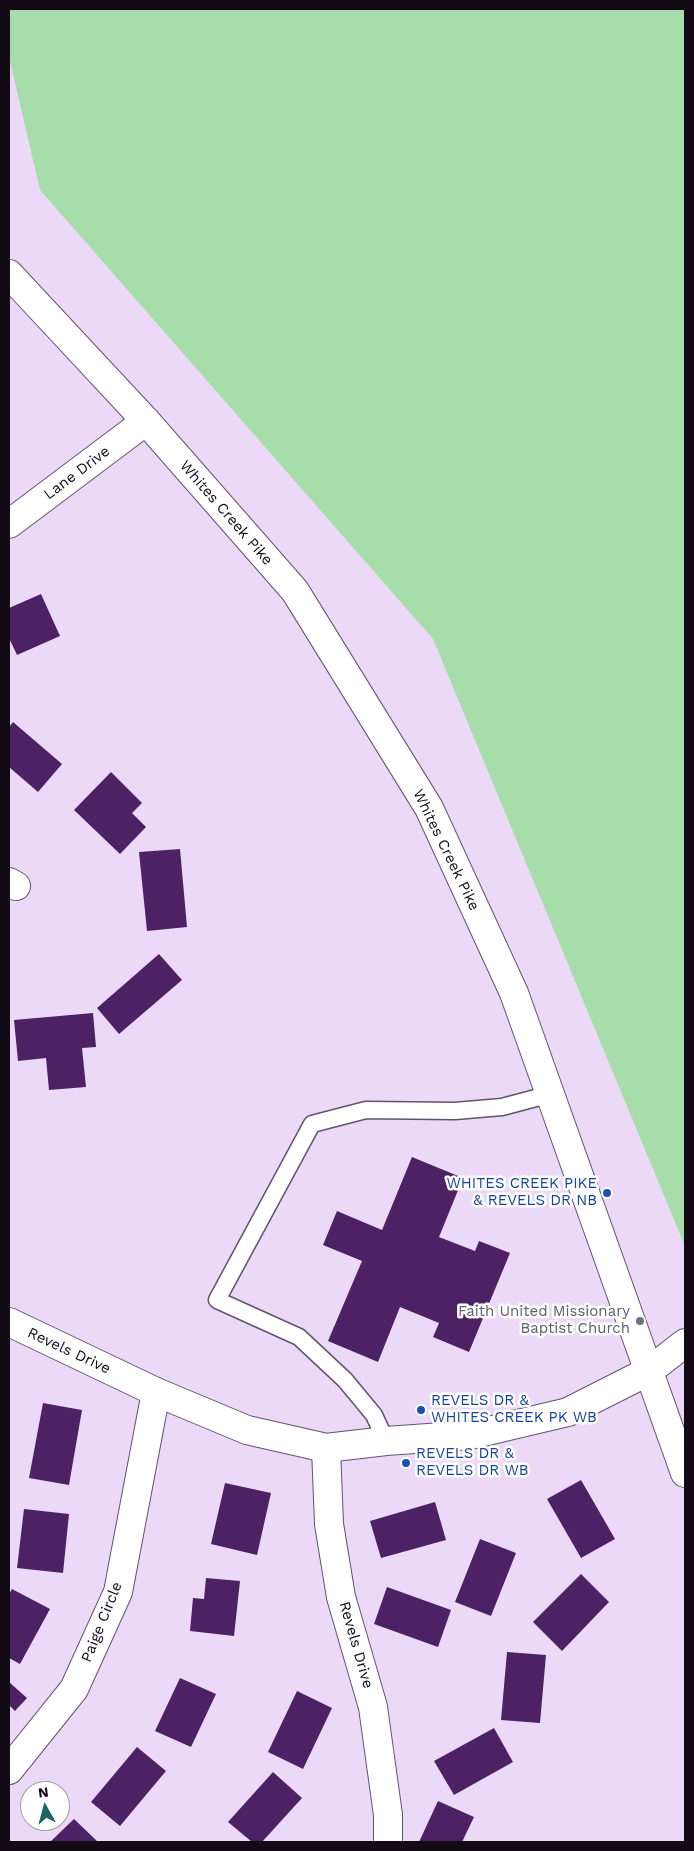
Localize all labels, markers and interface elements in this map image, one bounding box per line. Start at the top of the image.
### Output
street label: Lane Drive [41,442,113,504]
street label: Whites Creek Pike [176,457,276,569]
street label: Whites Creek Pike [409,786,483,914]
place label: WHITES CREEK PIKE & REVELS DR NB [446,1175,597,1210]
marker: WHITES CREEK PIKE & REVELS DR NB [601,1187,613,1199]
place label: Faith United Missionary Baptist Church [458,1303,630,1338]
marker: Faith United Missionary Baptist Church [634,1315,646,1327]
street label: Revels Drive [25,1324,113,1378]
place label: REVELS DR & WHITES CREEK PK WB [431,1392,597,1427]
marker: REVELS DR & WHITES CREEK PK WB [415,1404,427,1416]
place label: REVELS DR & REVELS DR WB [416,1445,529,1480]
marker: REVELS DR & REVELS DR WB [400,1457,412,1469]
street label: Paige Circle [78,1579,126,1665]
street label: Revels Drive [335,1599,377,1691]
north arrow [20,1781,70,1831]
text: N [37,1784,49,1801]

